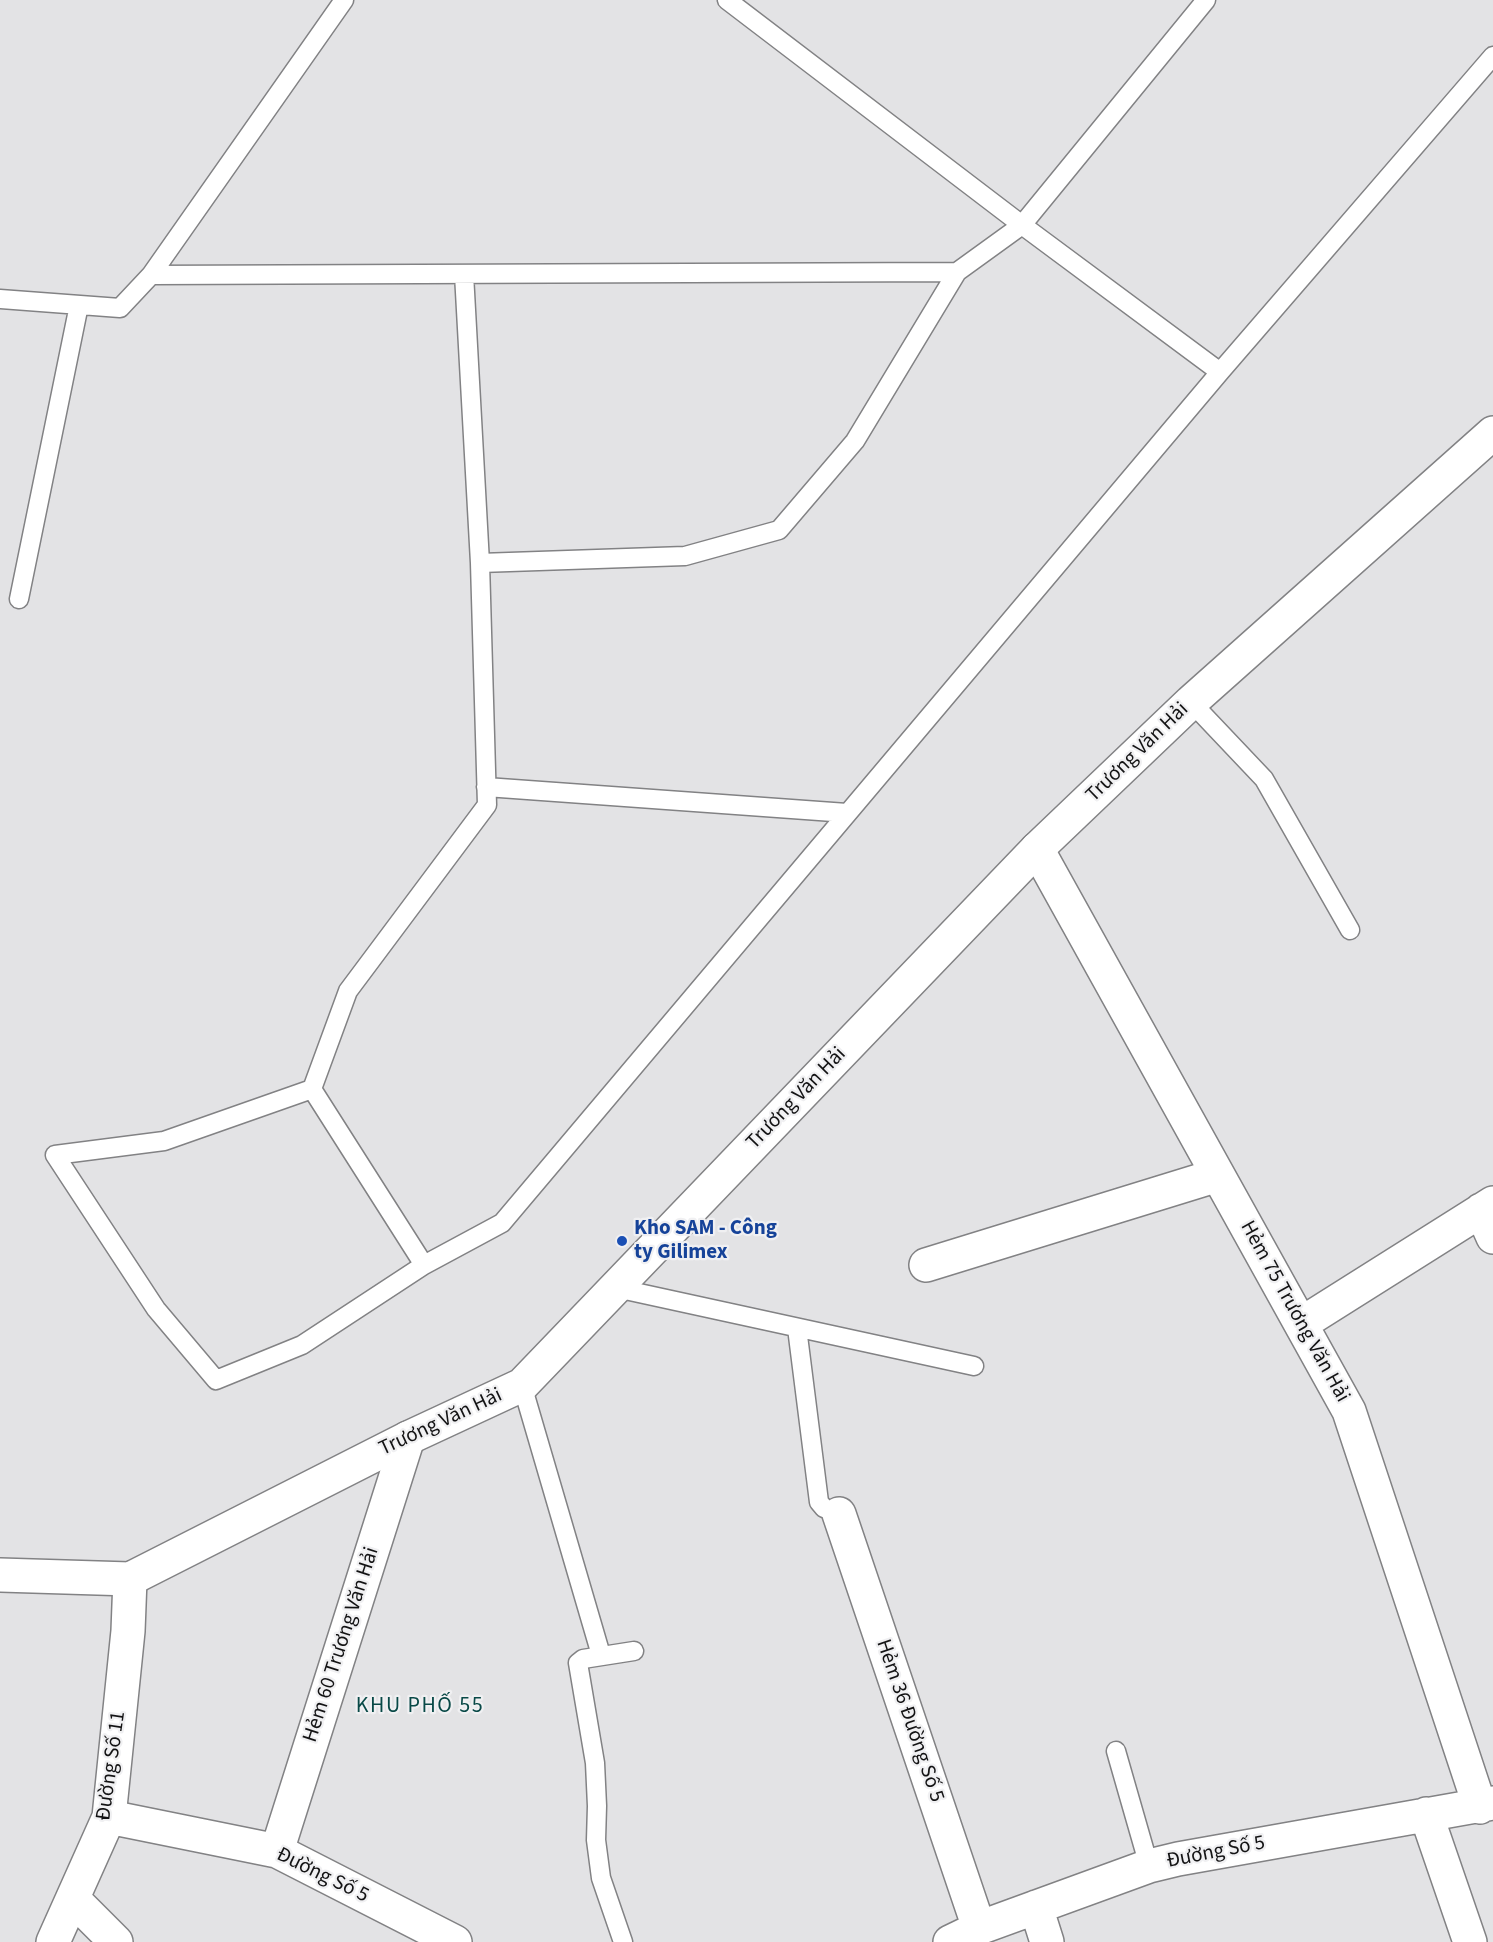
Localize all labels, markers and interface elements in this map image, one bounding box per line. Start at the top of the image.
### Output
street label: Trương Văn Hải [1082,698,1194,808]
street label: Trương Văn Hải [742,1043,852,1155]
place label: Kho SAM - Công ty Gilimex [634,1216,777,1266]
street label: Hẻm 75 Trương Văn Hải [1234,1217,1354,1407]
marker: Kho SAM - Công ty Gilimex [615,1234,629,1248]
street label: Trương Văn Hải [376,1384,506,1462]
street label: Hẻm 60 Trương Văn Hải [299,1544,385,1746]
street label: Hẻm 36 Đường Số 5 [869,1636,949,1806]
district label: KHU PHỐ 55 [356,1694,484,1720]
street label: Đường Số 11 [92,1710,132,1822]
street label: Đường Số 5 [1165,1831,1267,1875]
street label: Đường Số 5 [272,1843,372,1909]

